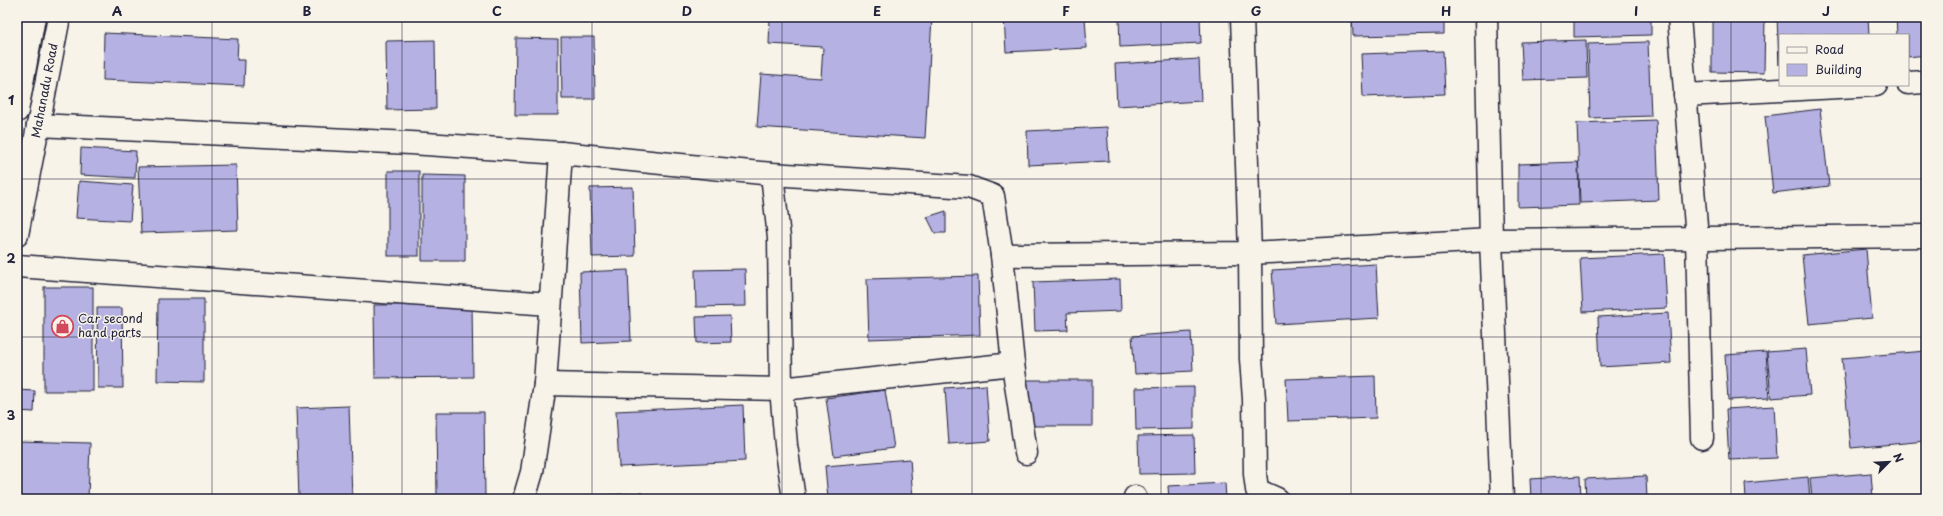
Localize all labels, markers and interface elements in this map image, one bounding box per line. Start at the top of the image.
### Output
text: A [112,1,122,20]
text: B [303,1,312,20]
text: C [492,1,502,20]
text: D [682,1,692,20]
text: E [873,1,881,20]
text: F [1062,1,1070,20]
text: G [1251,1,1261,20]
text: H [1441,1,1451,20]
text: I [1634,1,1638,20]
text: J [1822,1,1830,20]
legend [1779,34,1909,86]
text: Road [1815,40,1844,58]
street label: Mahanadu Road [26,42,62,139]
text: Building [1815,60,1862,78]
text: 1 [8,90,14,109]
text: 2 [6,248,16,267]
place label: Car second hand parts [78,309,143,341]
shop icon: Car second hand parts [50,313,76,339]
text: 3 [7,405,16,424]
north arrow [1869,442,1909,482]
text: N [1889,450,1908,465]

